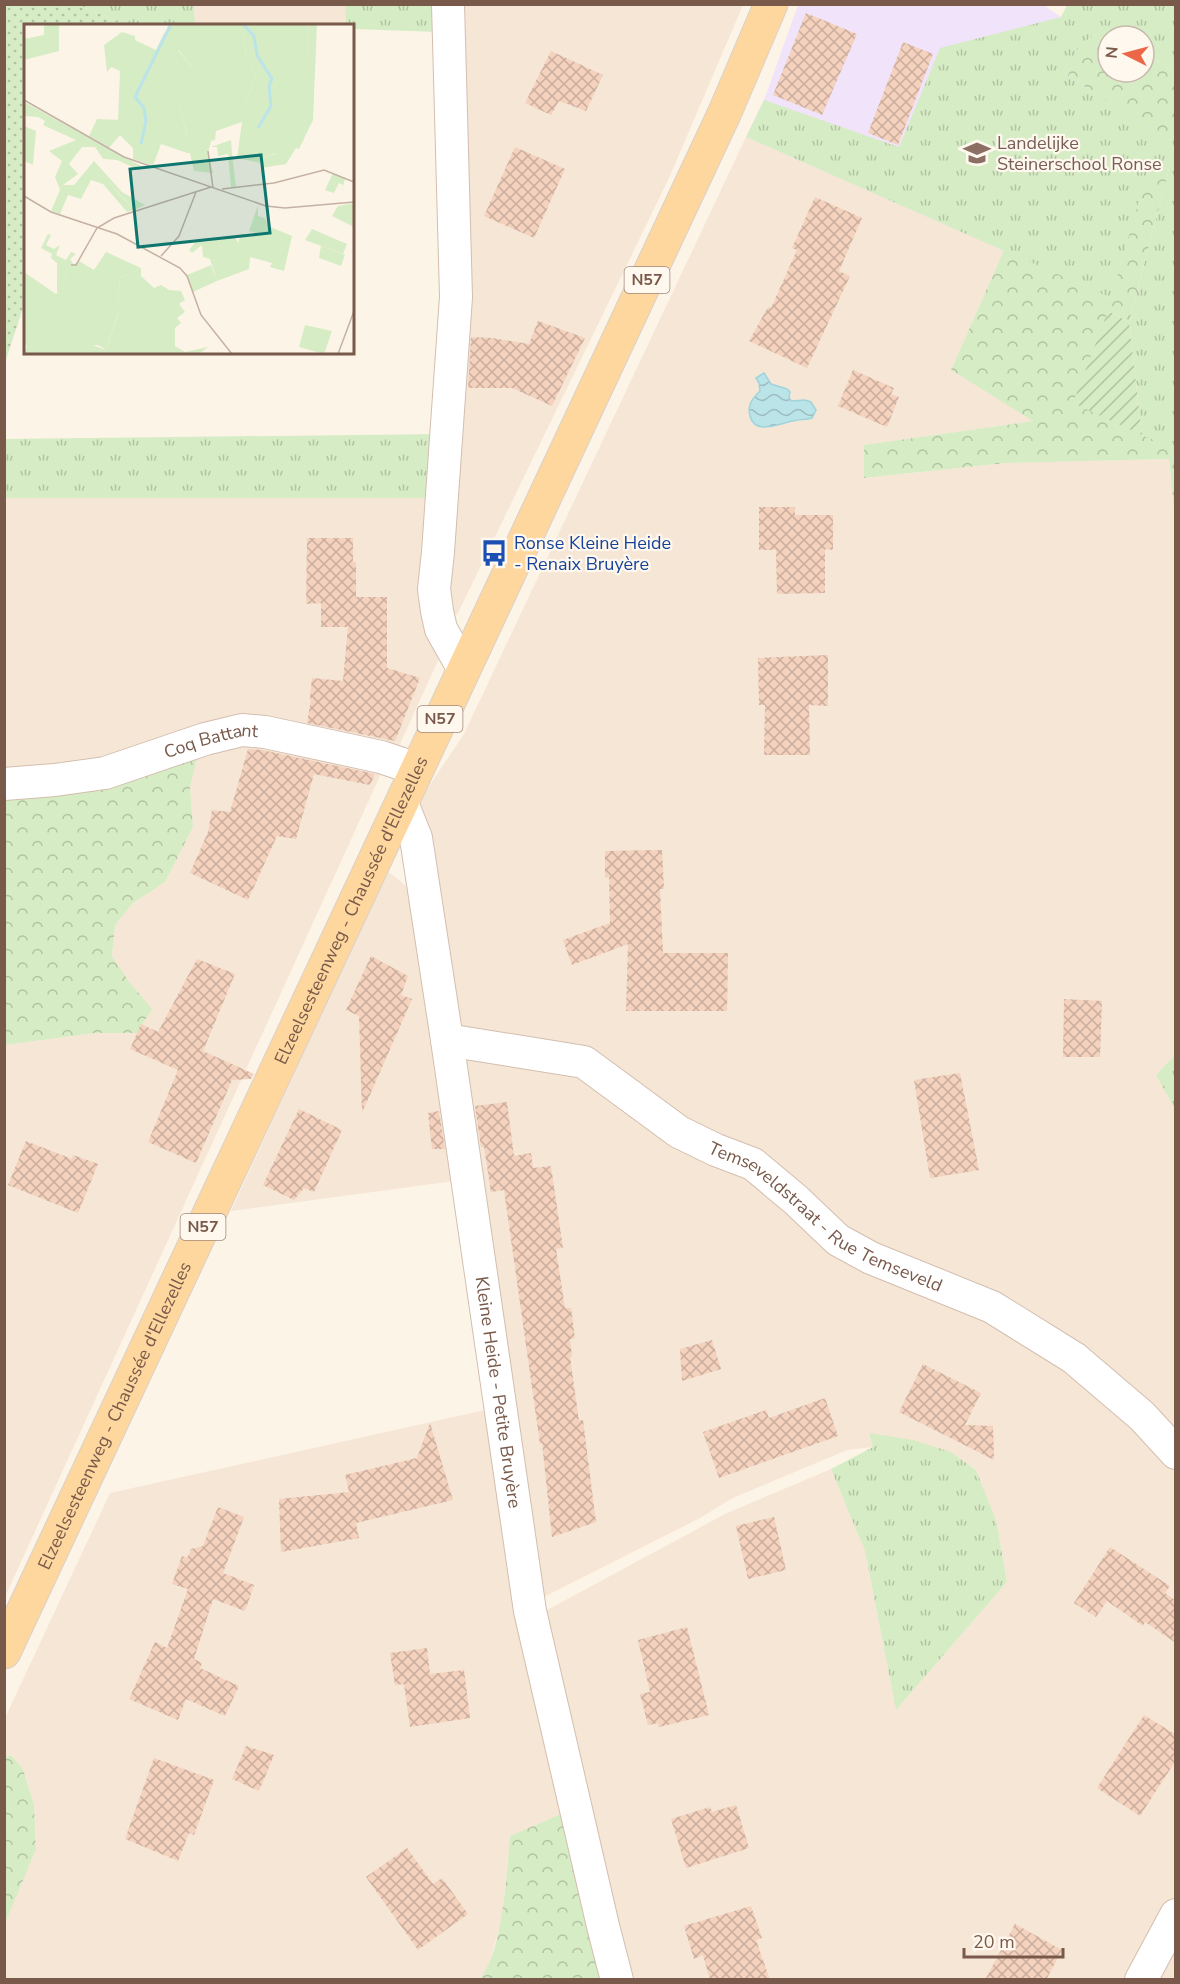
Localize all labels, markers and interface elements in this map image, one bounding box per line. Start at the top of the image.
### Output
inset map [24,24,354,354]
north arrow [1096,24,1156,84]
text: N [1101,45,1124,60]
place label: Landelijke Steinerschool Ronse [997,131,1162,176]
school or university icon: Landelijke Steinerschool Ronse [962,138,992,168]
road number: N57 [624,267,670,293]
place label: Ronse Kleine Heide - Renaix Bruyère [514,531,671,576]
bus stop icon: Ronse Kleine Heide - Renaix Bruyère [479,538,509,568]
road number: N57 [418,706,462,732]
street label: Coq Battant [161,718,260,764]
street label: Elzeelsesteenweg - Chaussée d'Ellezelles [269,752,434,1068]
street label: Temseveldstraat - Rue Temseveld [704,1136,946,1298]
road number: N57 [180,1214,226,1240]
street label: Elzeelsesteenweg - Chaussée d'Ellezelles [32,1258,197,1574]
street label: Kleine Heide - Petite Bruyère [469,1275,527,1510]
scale bar [964,1921,1063,1959]
text: 20 m [973,1930,1015,1954]

